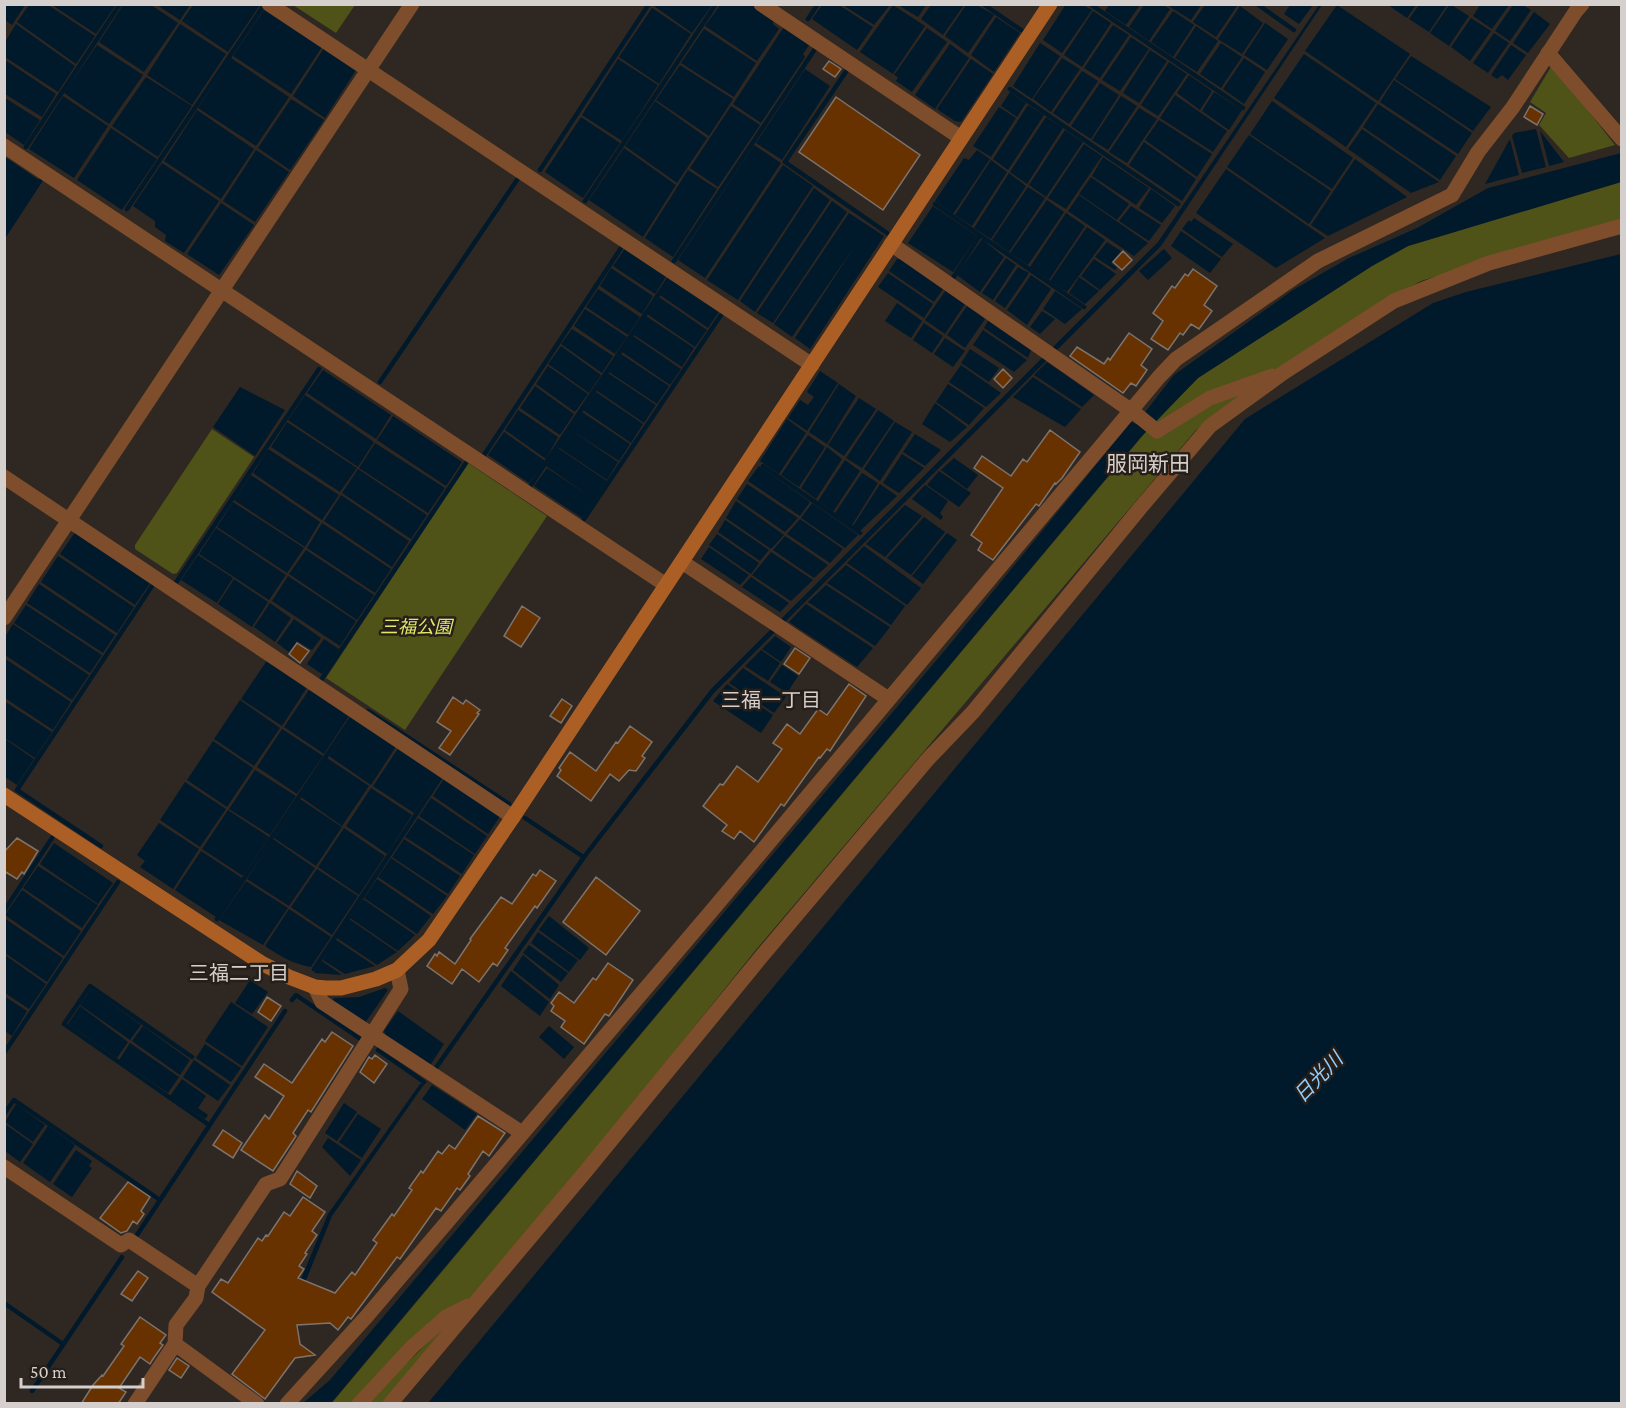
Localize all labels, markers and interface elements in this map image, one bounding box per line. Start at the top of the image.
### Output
district label: 服岡新田 [1106,452,1190,476]
park label: 三福公園 [380,617,455,637]
district label: 三福一丁目 [721,689,821,711]
district label: 三福二丁目 [189,962,289,984]
water label: 日光川 [1289,1046,1348,1106]
scale bar [21,1351,142,1389]
text: 50 m [30,1362,67,1382]

